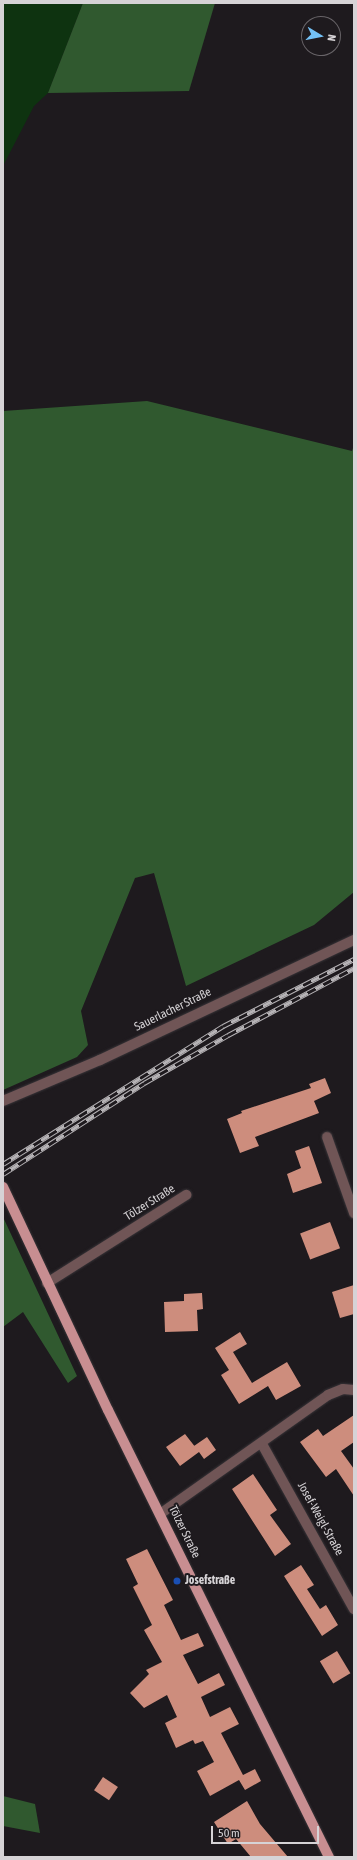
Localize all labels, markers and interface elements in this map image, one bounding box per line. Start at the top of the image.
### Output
north arrow [301,16,341,56]
text: N [325,34,338,42]
street label: Sauerlacher Straße [132,985,214,1035]
street label: Tölzer Straße [122,1182,178,1224]
street label: Josef-Weigl-Straße [294,1480,346,1558]
street label: Tölzer Straße [165,1503,203,1561]
place label: Josefstraße [185,1574,235,1588]
marker: Josefstraße [172,1576,182,1586]
scale bar [213,1818,321,1844]
text: 50 m [218,1826,240,1840]

